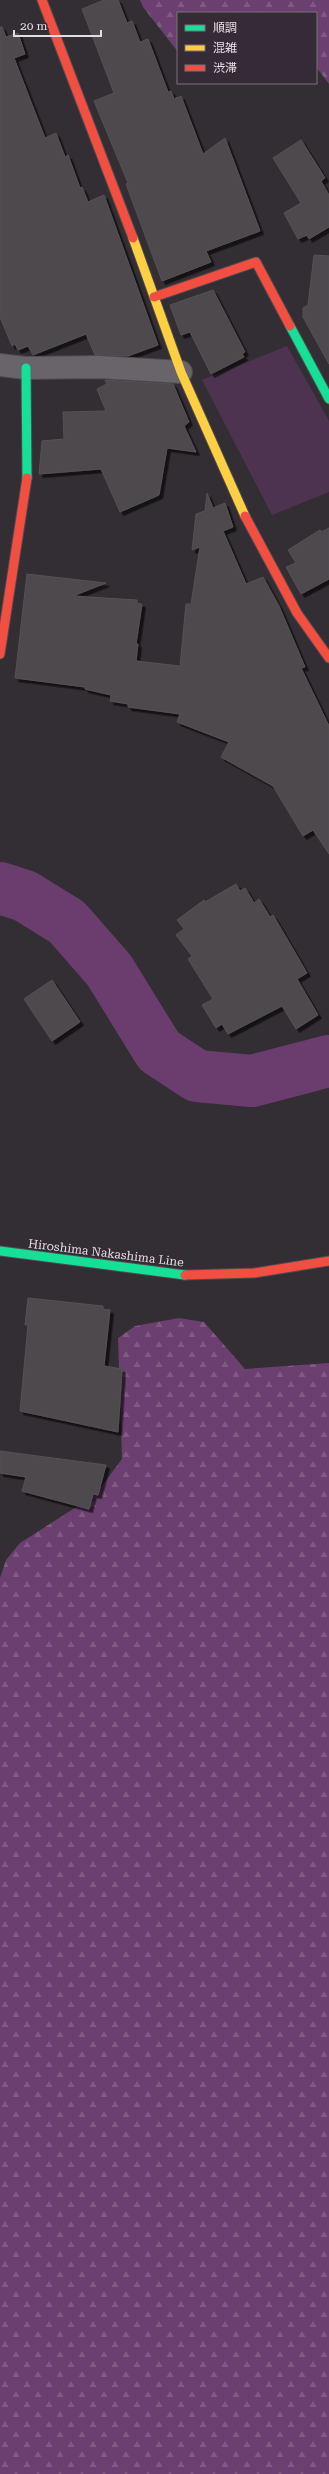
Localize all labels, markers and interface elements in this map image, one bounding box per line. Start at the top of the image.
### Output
scale bar [14,12,101,38]
legend [177,12,317,84]
text: 20 m [20,19,47,33]
text: 順調 [213,21,237,35]
text: 混雑 [213,41,237,55]
text: 渋滞 [213,61,237,75]
street label: Hiroshima Nakashima Line [27,1237,185,1270]

